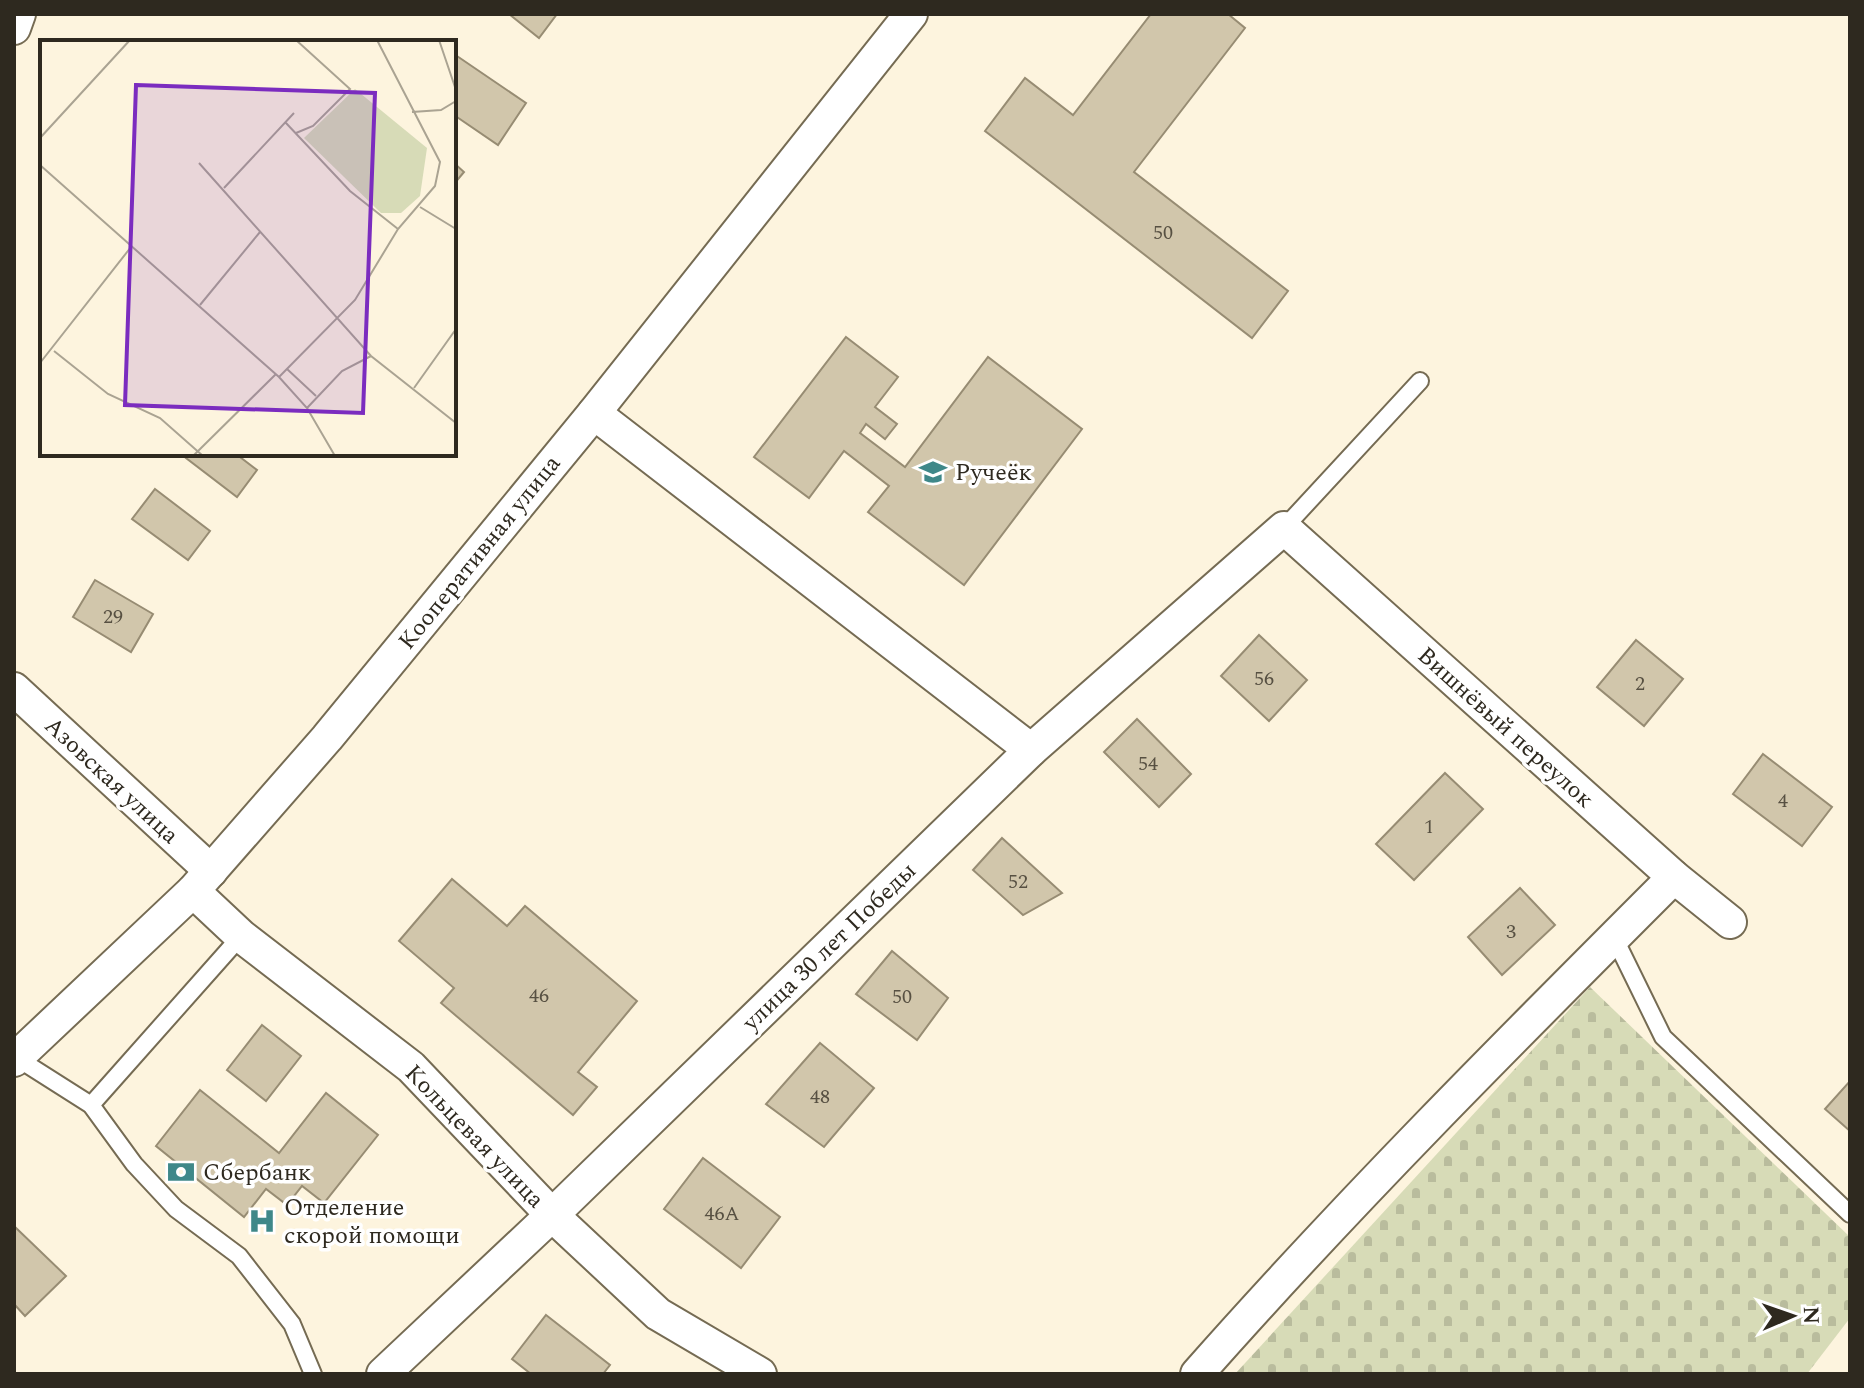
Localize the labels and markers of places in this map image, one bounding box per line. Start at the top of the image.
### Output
place label: Ручеёк [955,455,1032,491]
school or university icon: Ручеёк [918,457,948,487]
place label: Сбербанк [203,1155,311,1191]
bank icon: Сбербанк [166,1157,196,1187]
place label: Отделение скорой помощи [284,1190,460,1254]
hospital icon: Отделение скорой помощи [247,1206,277,1236]

